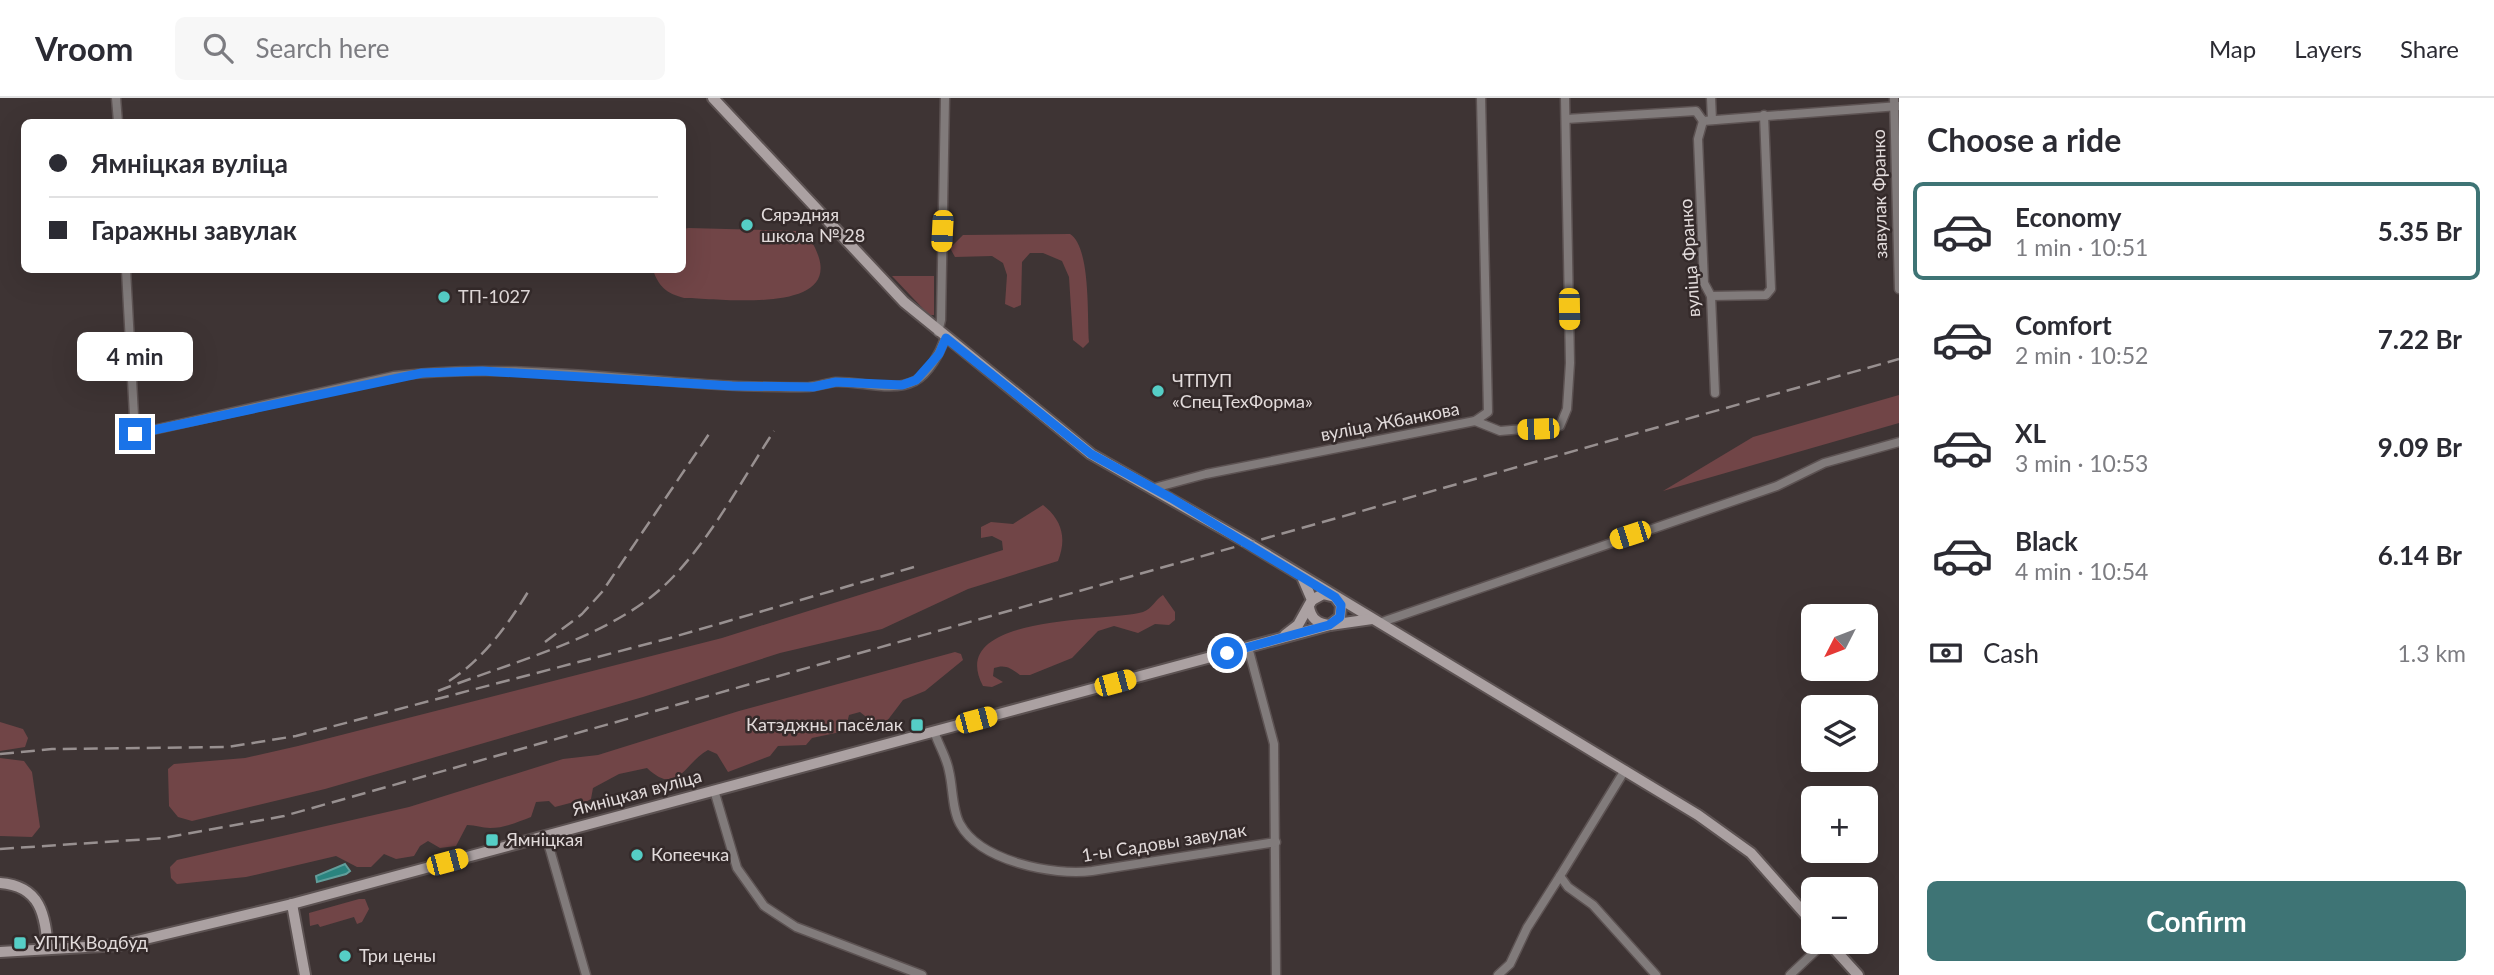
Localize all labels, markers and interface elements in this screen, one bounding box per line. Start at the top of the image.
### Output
search box [175,17,665,80]
text: Vroom [35,28,133,68]
icon: search [199,29,237,67]
text: Search here [255,32,390,64]
text: Map [2209,34,2256,63]
text: Layers [2294,34,2362,63]
text: Share [2400,34,2459,63]
text: Choose a ride [1927,120,2121,159]
street label: завулак Франко [1867,129,1891,259]
text: Ямніцкая вуліца [91,147,288,179]
street label: вуліца Франко [1674,198,1704,318]
icon: car [1931,200,1994,263]
text: Economy [2015,201,2121,233]
place label: Сярэдняя школа № 28 [761,203,865,246]
car [931,209,954,253]
text: Гаражны завулак [91,214,297,246]
text: 5.35 Br [2378,215,2462,247]
marker: Сярэдняя школа № 28 [739,217,755,233]
text: 1 min · 10:51 [2015,233,2148,261]
place label: ТП-1027 [458,285,530,307]
car [1559,288,1580,330]
marker: ТП-1027 [436,289,452,305]
icon: car [1931,308,1994,371]
text: Comfort [2015,309,2112,341]
text: 7.22 Br [2378,323,2462,355]
callout: 4 min [77,332,193,382]
text: 2 min · 10:52 [2015,341,2148,369]
text: 4 min [106,342,164,370]
place label: ЧТПУП «СпецТехФорма» [1172,369,1313,412]
marker: ЧТПУП «СпецТехФорма» [1150,383,1166,399]
street label: вуліца Жбанкова [1318,397,1461,445]
icon: car [1931,416,1994,479]
text: XL [2015,417,2046,449]
route end [119,418,151,450]
car [1517,418,1560,440]
text: 9.09 Br [2378,431,2462,463]
text: 3 min · 10:53 [2015,449,2148,477]
car [1607,519,1654,551]
icon: car [1931,524,1994,587]
text: Black [2015,525,2078,557]
text: 6.14 Br [2378,539,2462,571]
text: 4 min · 10:54 [2015,557,2148,585]
north arrow [1801,604,1878,681]
map controls [1801,604,1878,954]
icon: cash [1927,634,1965,672]
route start [1211,637,1243,669]
text: Cash [1983,637,2039,669]
text: 1.3 km [2397,639,2466,667]
car [1092,667,1139,699]
button: layers [1801,695,1878,772]
car [953,704,1000,736]
place label: Катэджны пасёлак [746,713,904,735]
marker: Катэджны пасёлак [909,717,925,733]
street label: Ямніцкая вуліца [568,764,704,820]
button: + [1801,786,1878,863]
street label: 1-ы Садовы завулак [1080,818,1248,866]
place label: Ямніцкая [505,828,583,850]
marker: Ямніцкая [484,832,500,848]
place label: Копеечка [651,843,729,865]
car [424,846,471,878]
marker: Копеечка [629,847,645,863]
button: − [1801,877,1878,954]
button: Confirm [1927,881,2466,961]
place label: УПТК Водбуд [34,931,148,953]
marker: УПТК Водбуд [12,935,28,951]
place label: Три цены [359,944,436,966]
marker: Три цены [337,948,353,964]

